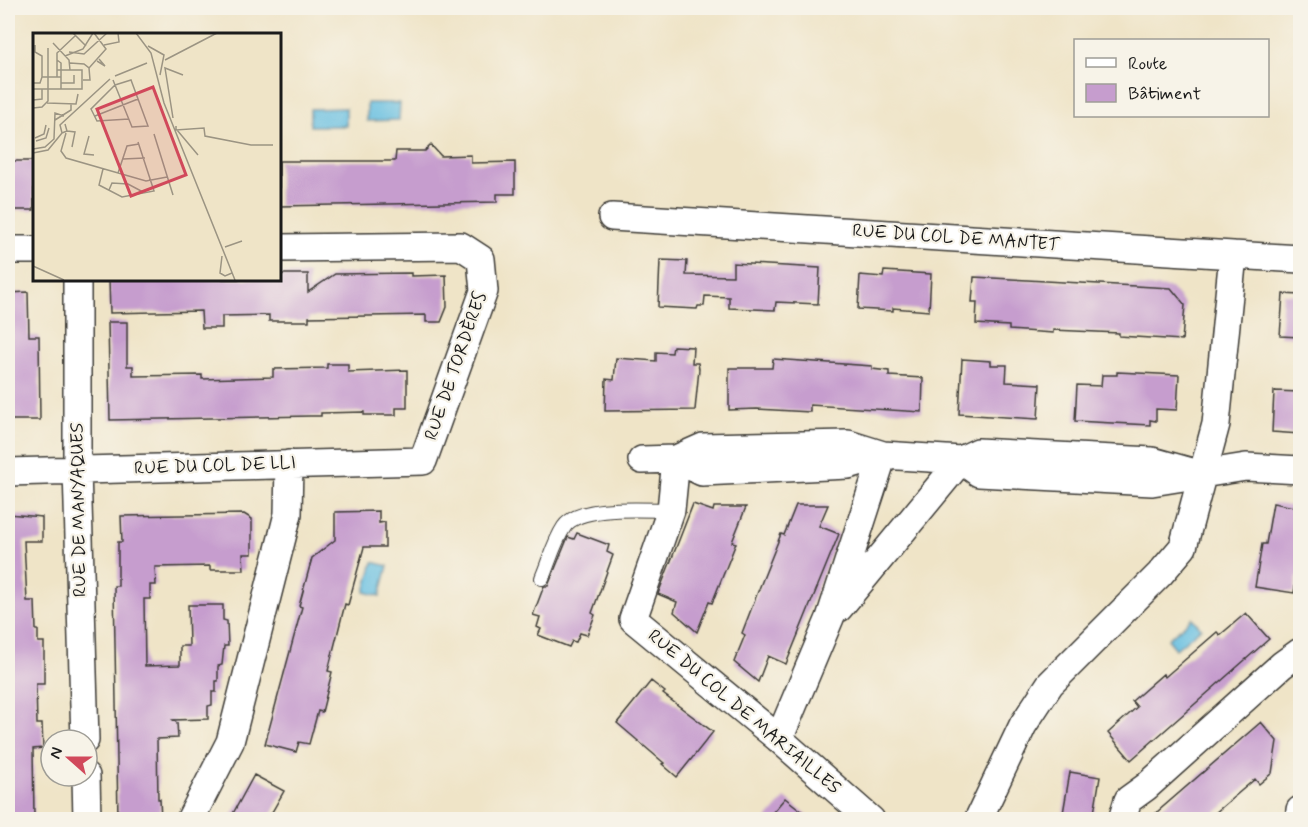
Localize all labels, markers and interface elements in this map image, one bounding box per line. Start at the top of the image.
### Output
inset map [33,33,280,280]
legend [1074,39,1269,117]
text: Route [1128,52,1167,76]
text: Bâtiment [1128,82,1201,106]
street label: RUE DU COL DE MANTET [851,219,1061,257]
street label: RUE DE TORDÈRES [419,288,493,444]
street label: RUE DE MANYAQUES [65,423,93,597]
street label: RUE DU COL DE LLI [134,451,296,481]
street label: RUE DU COL DE MARIAILLES [643,624,845,800]
north arrow [39,728,99,788]
text: N [45,744,68,762]

